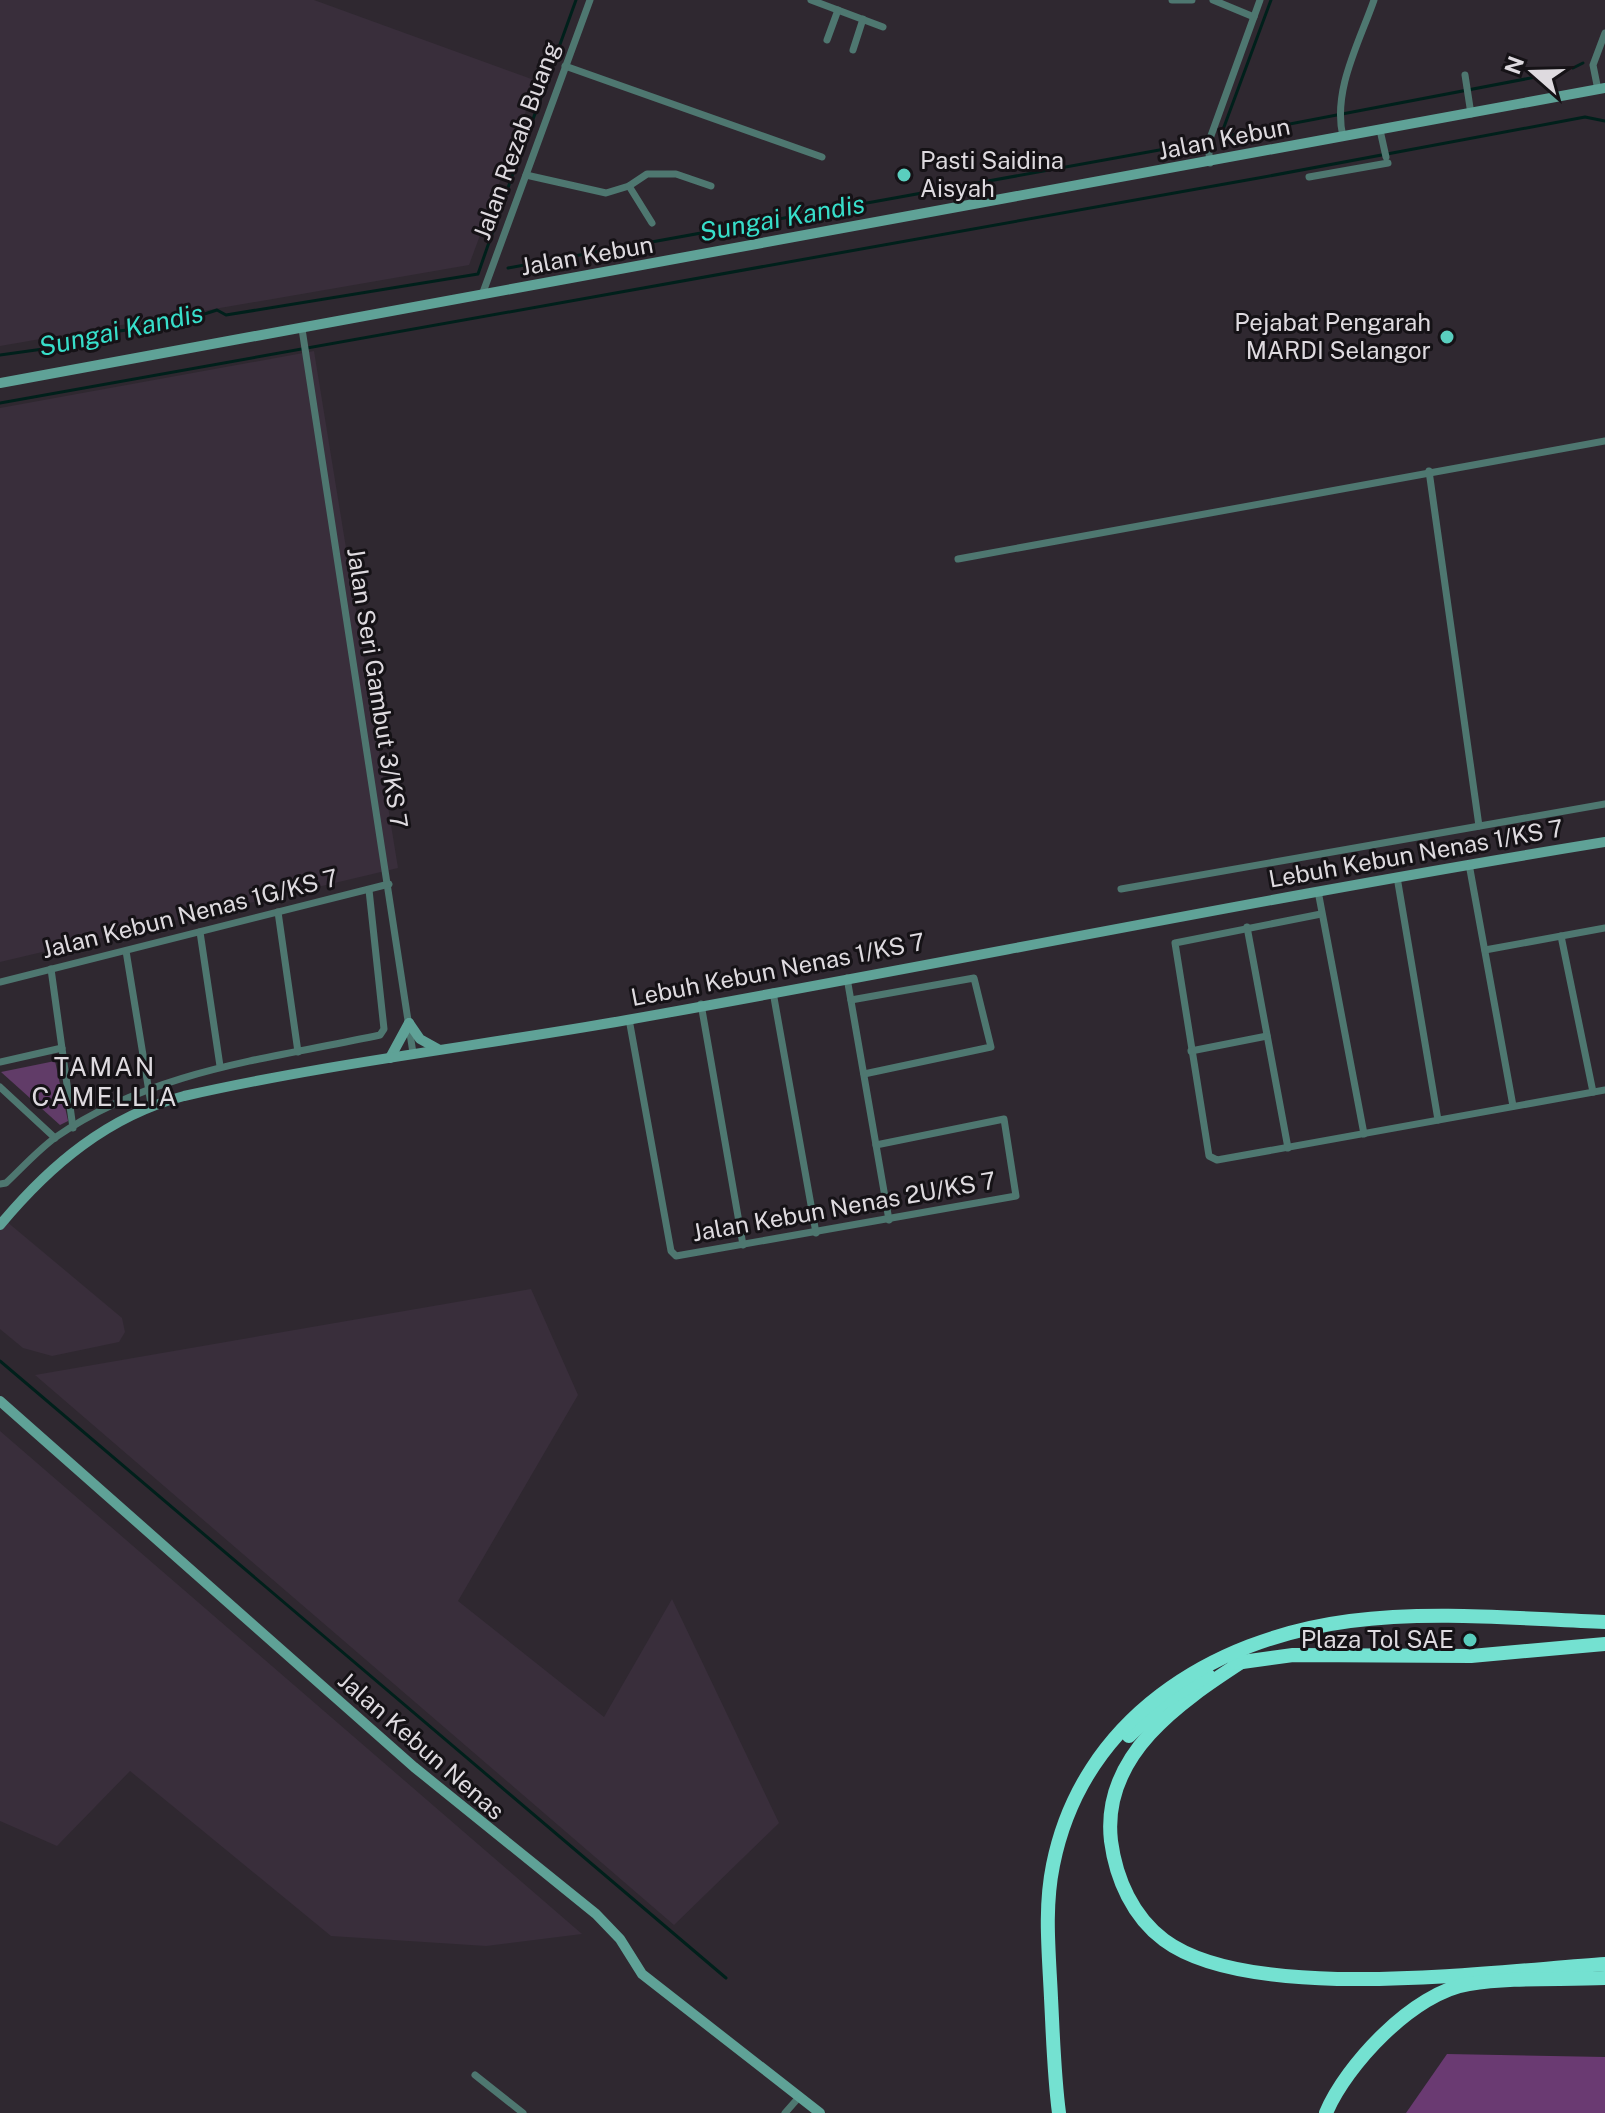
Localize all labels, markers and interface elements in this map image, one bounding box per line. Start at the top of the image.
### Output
north arrow [1493,32,1573,112]
street label: Jalan Rezab Buang [467,38,565,244]
text: N [1499,53,1529,78]
street label: Jalan Kebun [1155,111,1292,165]
place label: Pasti Saidina Aisyah [920,146,1064,202]
marker: Pasti Saidina Aisyah [895,166,913,184]
water label: Sungai Kandis [697,188,867,247]
street label: Jalan Kebun [518,230,655,280]
water label: Sungai Kandis [36,297,206,362]
place label: Pejabat Pengarah MARDI Selangor [1234,308,1431,364]
marker: Pejabat Pengarah MARDI Selangor [1438,328,1456,346]
street label: Jalan Seri Gambut 3/KS 7 [342,545,414,830]
street label: Lebuh Kebun Nenas 1/KS 7 [1266,813,1565,893]
street label: Jalan Kebun Nenas 1G/KS 7 [39,863,341,963]
street label: Lebuh Kebun Nenas 1/KS 7 [628,927,927,1011]
district label: TAMAN CAMELLIA [31,1051,179,1112]
street label: Jalan Kebun Nenas 2U/KS 7 [690,1165,998,1247]
place label: Plaza Tol SAE [1301,1625,1454,1653]
marker: Plaza Tol SAE [1461,1631,1479,1649]
street label: Jalan Kebun Nenas [333,1666,510,1825]

